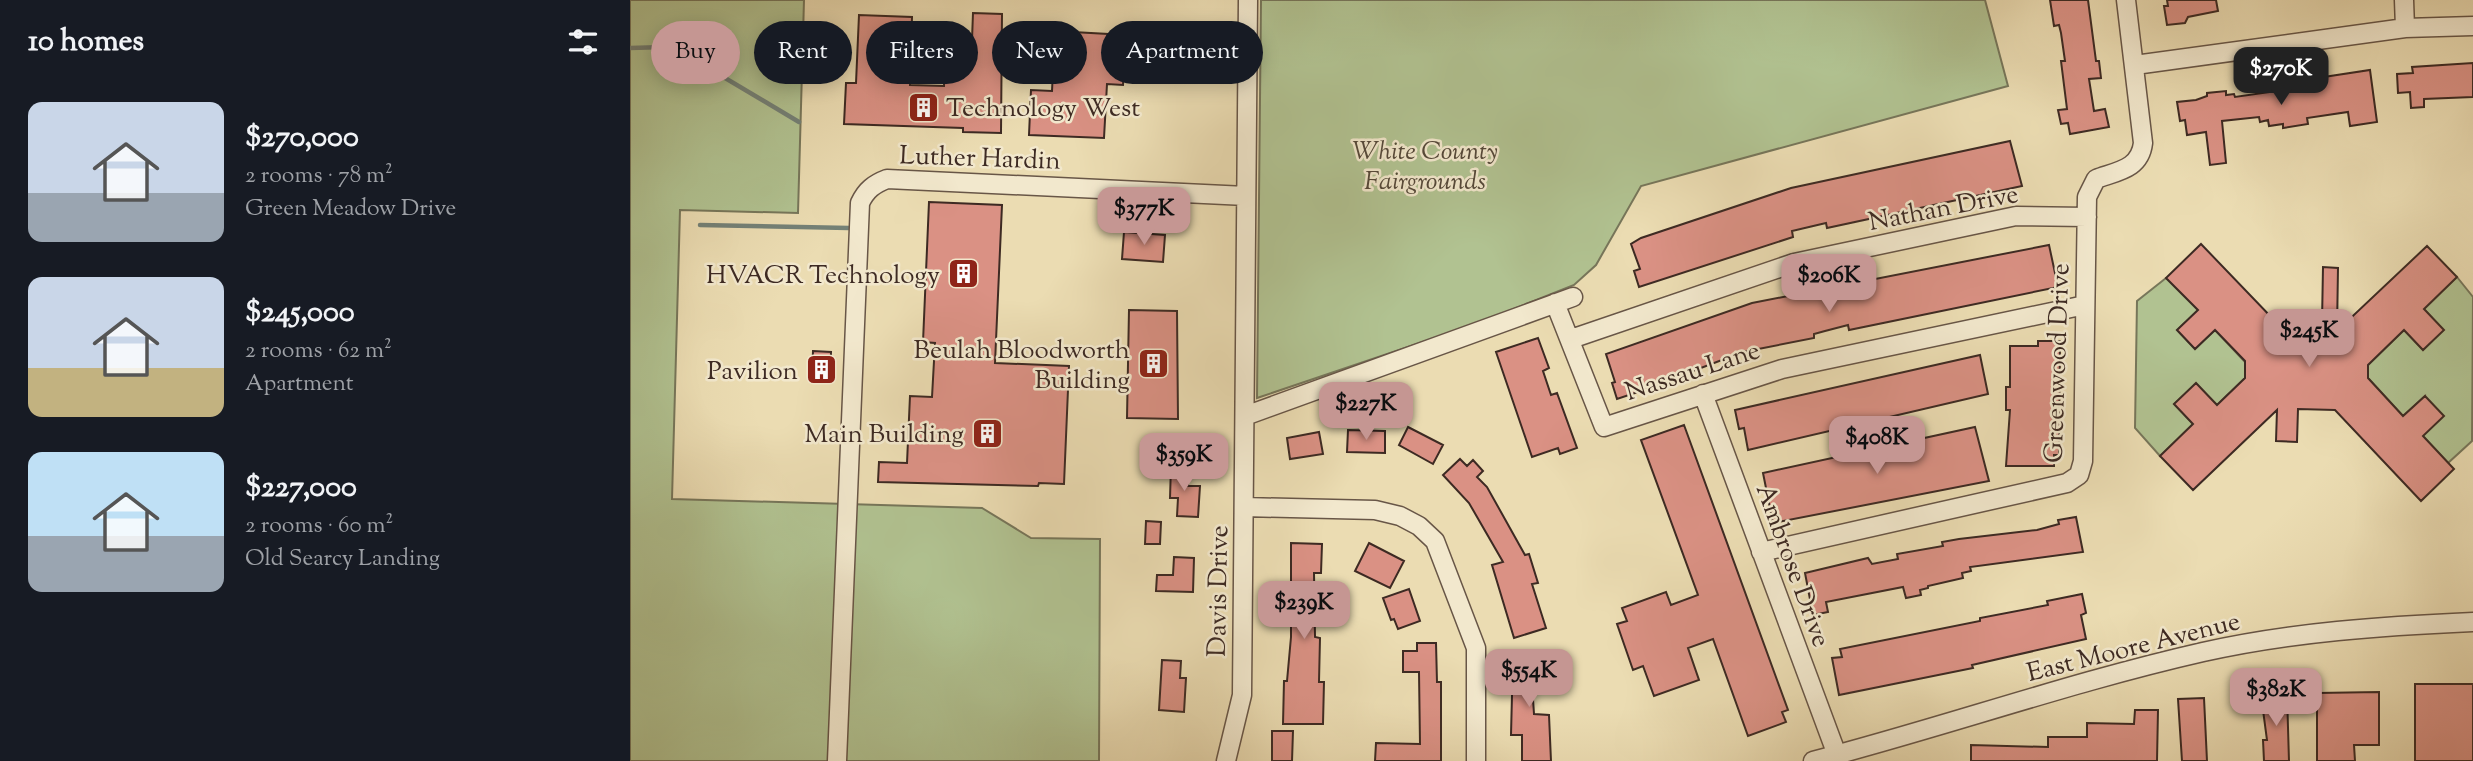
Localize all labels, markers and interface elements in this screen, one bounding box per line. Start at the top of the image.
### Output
text: 10 homes [28,21,144,64]
chip: Buy [651,21,740,84]
chip: Rent [754,21,852,84]
chip: Filters [866,21,978,84]
chip: New [992,21,1087,84]
chip: Apartment [1101,21,1263,84]
icon: filters [564,23,602,61]
pin: $270K [2232,48,2330,107]
text: $270K [2250,53,2312,86]
building icon: Technology West [906,90,940,124]
place label: Technology West [946,91,1140,128]
text: $270,000 [245,117,359,160]
icon: home [84,130,168,214]
park label: White County Fairgrounds [1352,134,1498,201]
street label: Luther Hardin [899,138,1061,181]
text: 2 rooms · 78 m² [245,160,393,193]
street label: Nathan Drive [1865,177,2022,242]
pin: $377K [1095,188,1193,247]
text: Green Meadow Drive [245,193,456,226]
text: $377K [1113,193,1175,226]
pin: $206K [1780,254,1878,314]
building icon: HVACR Technology [946,257,980,291]
place label: HVACR Technology [706,258,940,295]
text: $206K [1797,260,1861,293]
street label: Greenwood Drive [2037,263,2080,464]
text: $245,000 [245,292,355,335]
icon: home [84,305,168,389]
pin: $245K [2260,310,2358,369]
text: $245K [2279,315,2339,348]
place label: Beulah Bloodworth Building [914,333,1130,400]
street label: Nassau Lane [1620,333,1765,412]
text: 2 rooms · 62 m² [245,335,392,368]
building icon: Beulah Bloodworth Building [1136,347,1170,381]
building icon: Pavilion [804,353,838,387]
place label: Pavilion [707,354,798,391]
text: Apartment [245,368,354,401]
pin: $227K [1317,382,1415,442]
text: $227K [1335,388,1397,421]
building icon: Main Building [970,416,1004,450]
pin: $408K [1828,416,1926,476]
place label: Main Building [804,417,964,454]
text: $408K [1845,422,1909,455]
pin: $359K [1135,434,1233,493]
text: $359K [1155,439,1213,472]
text: $227,000 [245,467,357,510]
street label: Ambrose Drive [1745,479,1838,653]
icon: home [84,480,168,564]
text: 2 rooms · 60 m² [245,510,393,543]
street label: Davis Drive [1200,525,1239,657]
text: Old Searcy Landing [245,543,440,576]
pin: $239K [1255,582,1353,641]
text: $239K [1274,587,1334,620]
street label: East Moore Avenue [2023,604,2244,693]
pin: $554K [1480,650,1578,709]
text: $554K [1501,655,1557,688]
pin: $382K [2227,668,2325,728]
text: $382K [2246,674,2306,707]

